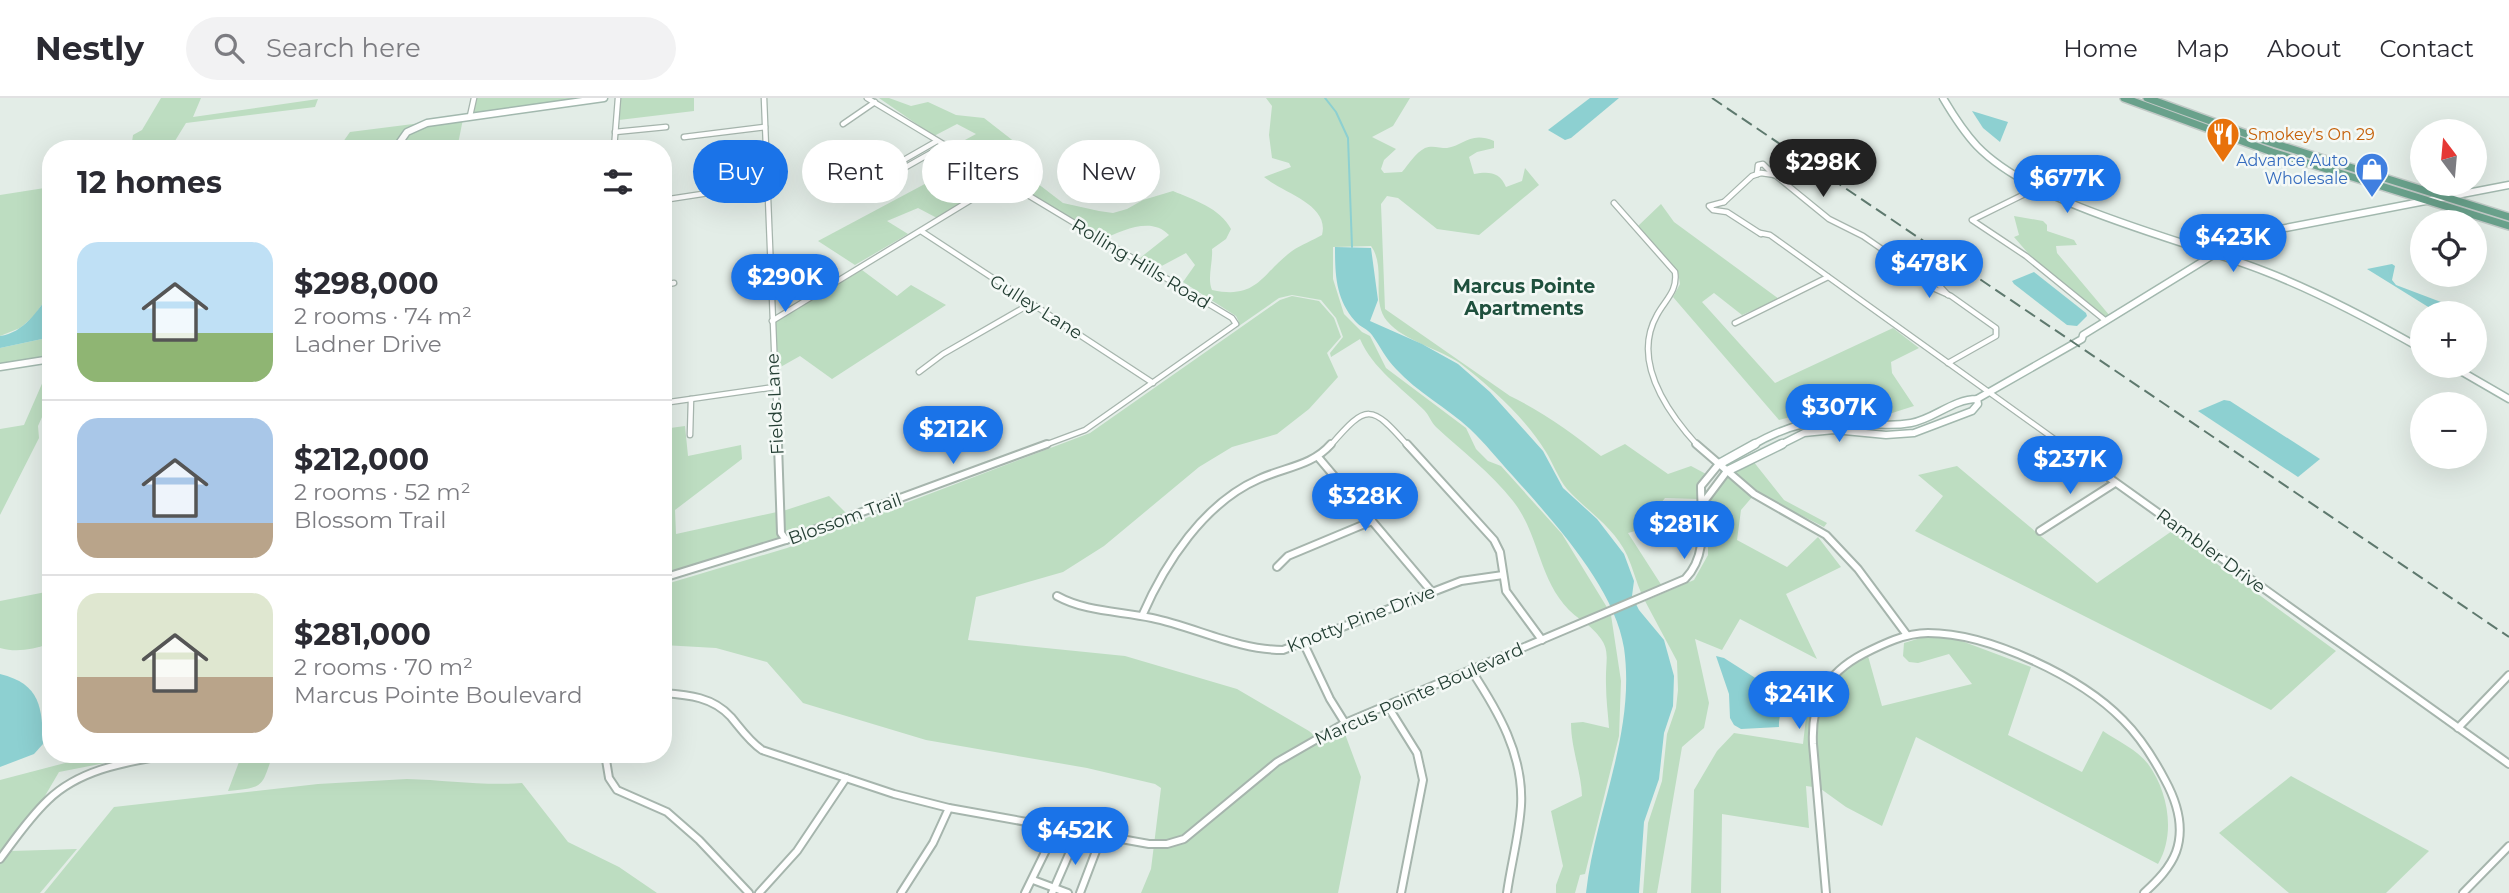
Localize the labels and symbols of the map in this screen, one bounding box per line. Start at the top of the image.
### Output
restaurant icon: Smokey's On 29 [2204,115,2242,164]
north arrow [2410,119,2487,196]
place label: Smokey's On 29 [2248,125,2375,144]
pin: $298K [1774,140,1872,199]
shop icon: Advance Auto Wholesale [2353,150,2391,199]
place label: Advance Auto Wholesale [2236,151,2348,188]
pin: $677K [2018,156,2116,215]
street label: Rolling Hills Road [1068,214,1214,314]
pin: $423K [2184,214,2282,274]
pin: $478K [1880,240,1978,300]
pin: $290K [736,254,834,314]
street label: Gulley Lane [986,270,1087,344]
district label: Marcus Pointe Apartments [1453,275,1595,320]
street label: Fields Lane [761,352,789,455]
pin: $307K [1790,384,1888,444]
pin: $212K [904,406,1002,466]
pin: $237K [2021,436,2119,496]
pin: $328K [1316,474,1414,533]
street label: Blossom Trail [785,488,905,550]
pin: $281K [1635,502,1733,561]
street label: Rambler Drive [2152,504,2270,598]
street label: Knotty Pine Drive [1284,581,1438,657]
street label: Marcus Pointe Boulevard [1311,638,1527,750]
pin: $241K [1750,672,1848,731]
pin: $452K [1026,808,1124,867]

